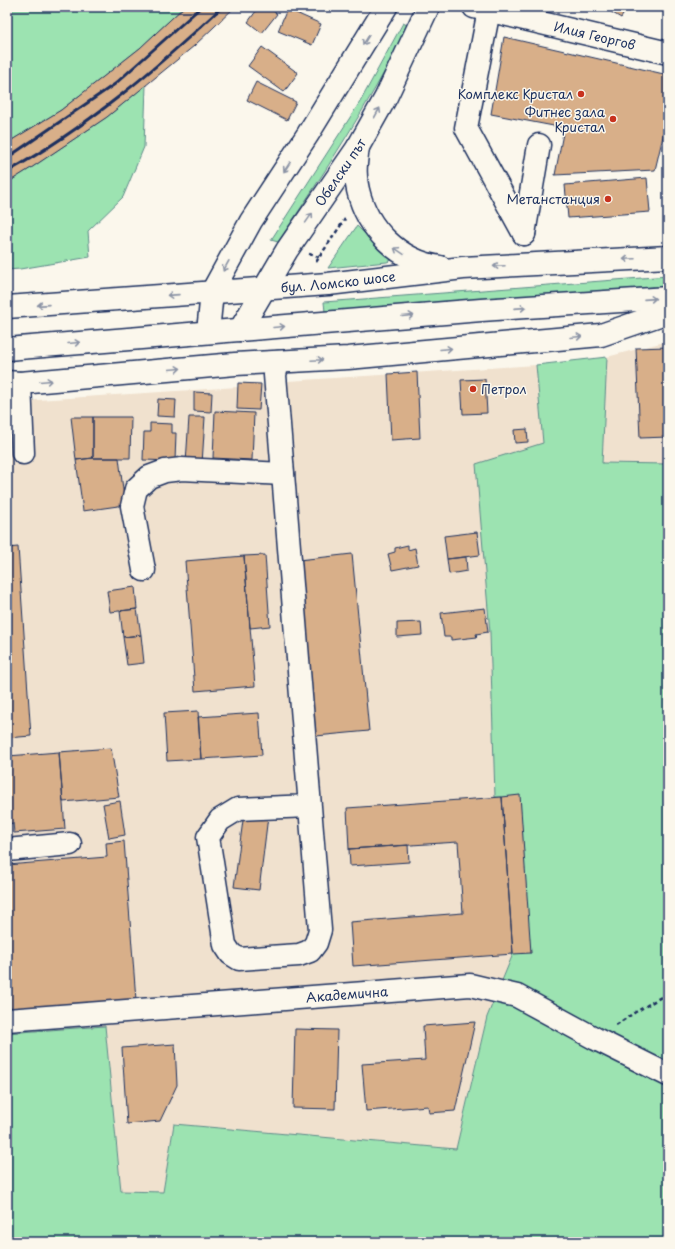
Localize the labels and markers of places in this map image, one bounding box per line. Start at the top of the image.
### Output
place label: Комплекс Кристал [458,84,573,103]
marker: Комплекс Кристал [576,89,586,99]
place label: Фитнес зала Кристал [525,102,606,136]
marker: Фитнес зала Кристал [608,114,618,124]
place label: Метанстанция [507,189,600,208]
marker: Метанстанция [603,194,613,204]
place label: Петрол [481,379,527,398]
marker: Петрол [468,384,478,394]

